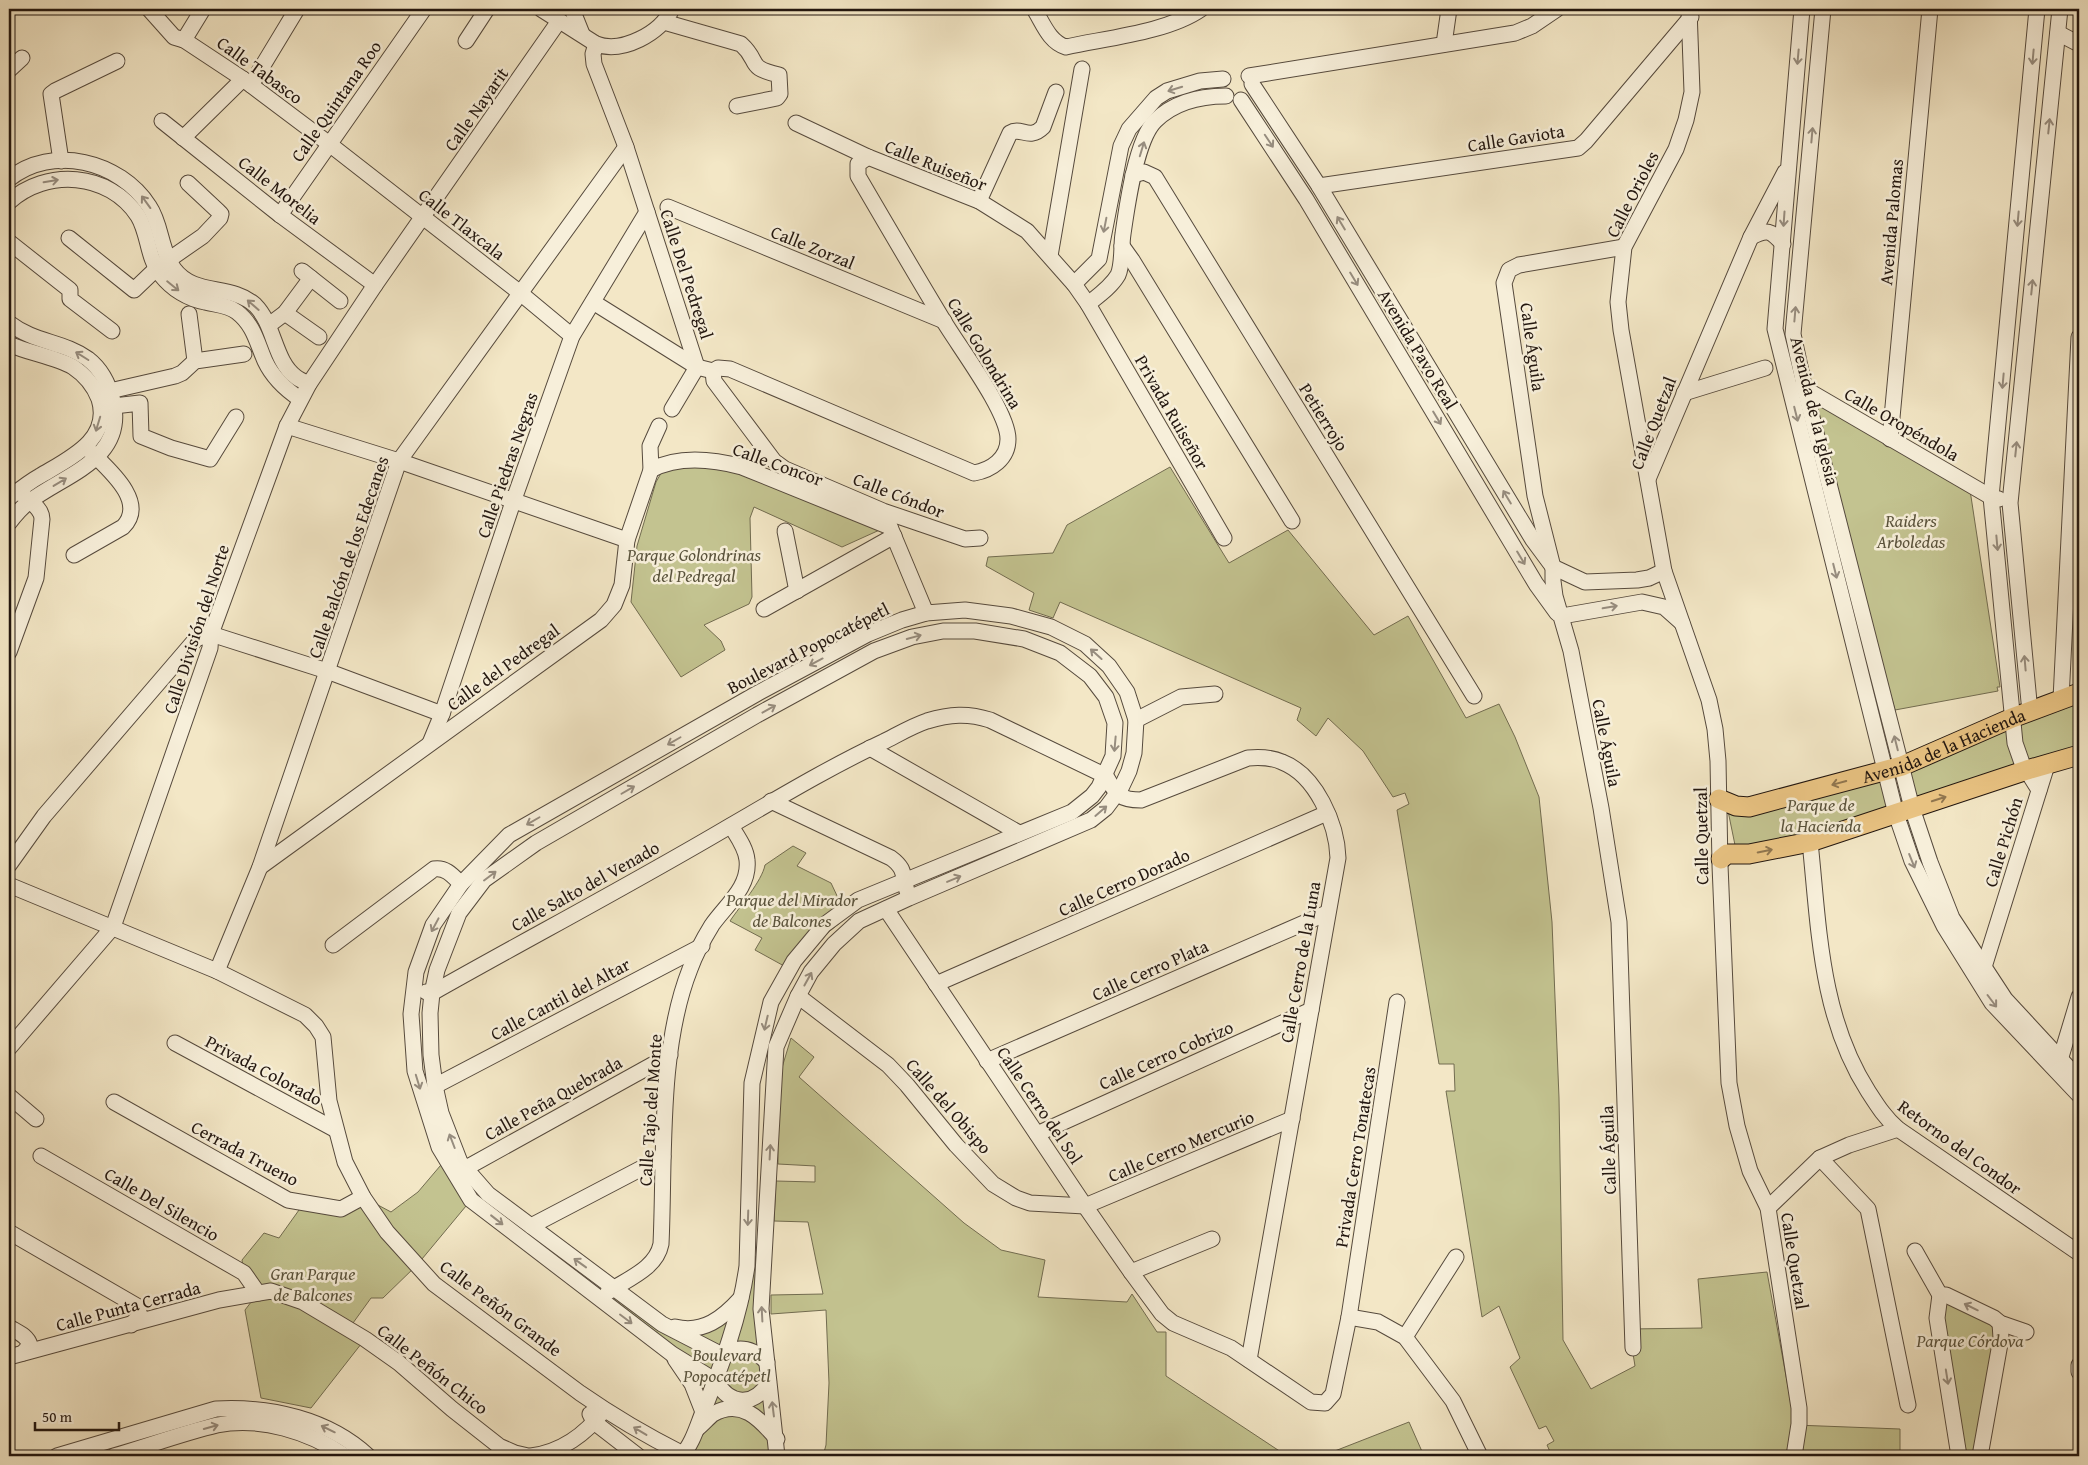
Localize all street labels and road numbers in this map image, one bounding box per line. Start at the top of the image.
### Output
street label: Calle Tabasco [211,29,309,111]
street label: Calle Quintana Roo [284,35,388,167]
street label: Calle Nayarit [437,61,515,157]
street label: Calle Gaviota [1466,117,1567,159]
street label: Calle Ruiseñor [881,132,992,198]
street label: Calle Orioles [1599,146,1665,242]
street label: Calle Morelia [233,149,328,231]
street label: Avenida Palomas [1872,158,1910,286]
street label: Calle Tlaxcala [413,181,512,267]
street label: Calle Del Pedregal [653,206,721,342]
street label: Calle Zorzal [767,218,859,276]
street label: Avenida Pavo Real [1371,284,1465,414]
street label: Calle Golondrina [941,292,1029,414]
street label: Calle Águila [1513,301,1553,393]
street label: Avenida de la Iglesia [1783,334,1847,489]
street label: Privada Ruiseñor [1128,349,1216,475]
street label: Calle Quetzal [1623,373,1683,473]
street label: Petierrojo [1292,378,1356,456]
street label: Calle Oropéndola [1840,380,1965,468]
street label: Calle Piedras Negras [469,388,545,542]
street label: Calle Concor [729,435,828,493]
street label: Calle Balcón de los Edecanes [301,452,395,662]
street label: Calle Cóndor [849,465,949,525]
street label: Calle División del Norte [156,541,236,717]
street label: Boulevard Popocatépetl [722,595,894,701]
street label: Calle del Pedregal [441,617,565,717]
street label: Calle Águila [1585,697,1629,790]
street label: Avenida de la Hacienda [1859,701,2030,790]
street label: Calle Quetzal [1687,787,1715,885]
street label: Calle Pichón [1977,794,2029,890]
street label: Calle Salto del Venado [506,834,664,938]
street label: Calle Cerro Dorado [1054,841,1194,923]
street label: Calle Cerro de la Luna [1273,879,1328,1045]
street label: Calle Cerro Plata [1087,932,1213,1008]
street label: Calle Cantil del Altar [485,950,635,1047]
street label: Calle Cerro Cobrizo [1094,1013,1238,1097]
street label: Privada Colorado [201,1028,327,1112]
street label: Calle Tajo del Monte [631,1033,669,1187]
street label: Calle Cerro del Sol [991,1041,1089,1169]
street label: Calle Peña Quebrada [479,1049,627,1147]
street label: Calle del Obispo [900,1052,998,1160]
street label: Privada Cerro Tonatecas [1327,1065,1383,1249]
street label: Retorno del Condor [1892,1093,2028,1202]
street label: Calle Cerro Mercurio [1104,1103,1258,1189]
street label: Calle Águila [1593,1105,1623,1195]
street label: Cerrada Trueno [186,1113,304,1193]
street label: Calle Del Silencio [99,1160,225,1248]
street label: Calle Quetzal [1774,1211,1816,1311]
street label: Calle Peñón Grande [434,1253,568,1363]
street label: Calle Punta Cerrada [53,1274,204,1338]
street label: Calle Peñón Chico [372,1317,494,1421]

